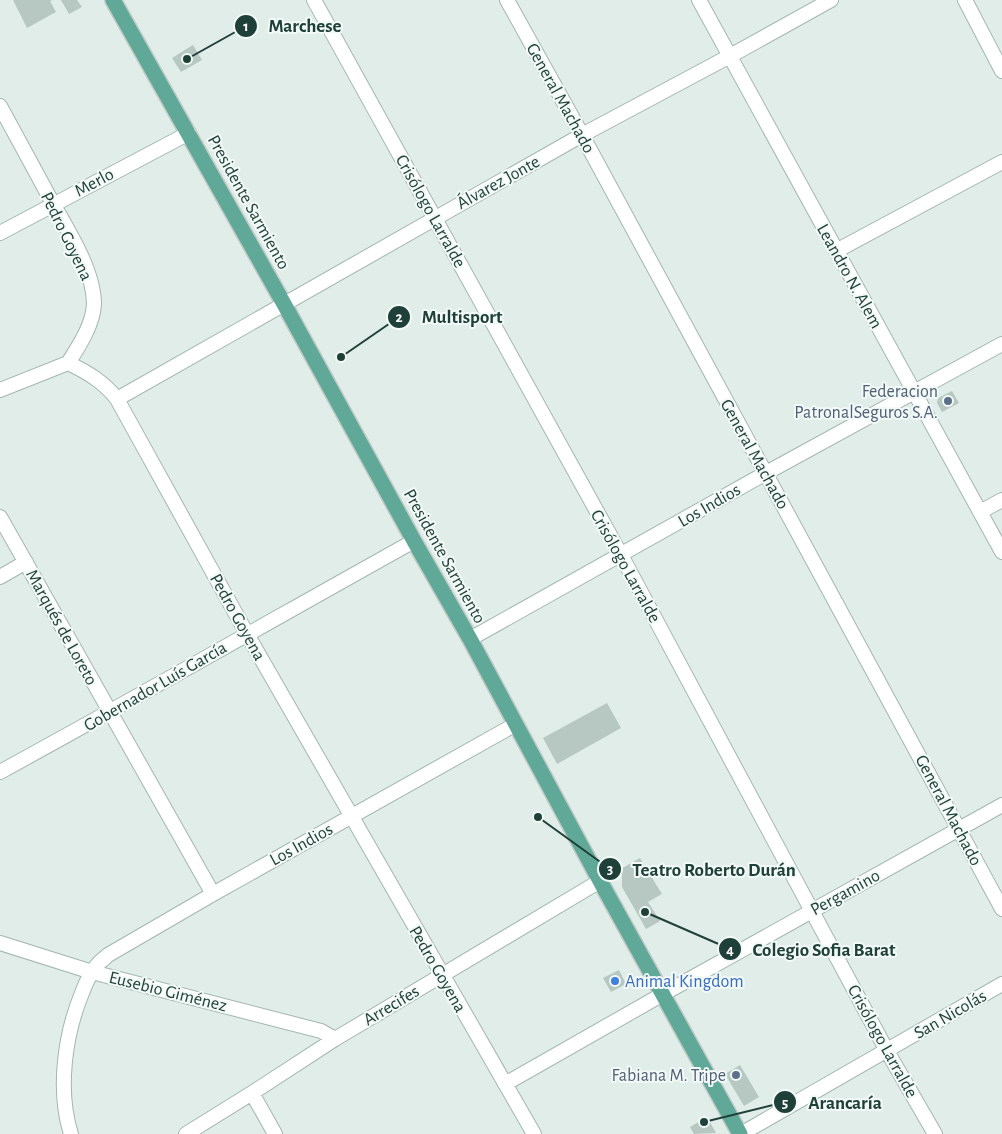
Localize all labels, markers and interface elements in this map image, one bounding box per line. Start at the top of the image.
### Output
callout: Marchese [233,9,351,43]
text: Marchese [268,17,342,36]
text: 1 [243,19,249,34]
street label: General Machado [522,40,598,157]
street label: Presidente Sarmiento [204,132,293,273]
street label: Álvarez Jonte [453,150,543,213]
street label: Crisólogo Larralde [392,152,469,271]
street label: Merlo [72,165,117,201]
street label: Pedro Goyena [37,189,95,284]
street label: Leandro N. Alem [813,221,885,332]
callout: Multisport [387,300,512,334]
text: Multisport [422,308,503,327]
text: 2 [395,310,403,325]
place label: Federacion PatronalSeguros S.A. [794,383,938,422]
marker: Federacion PatronalSeguros S.A. [942,395,954,407]
street label: General Machado [716,396,792,513]
street label: Los Indios [675,481,744,531]
street label: Presidente Sarmiento [400,486,489,627]
street label: Crisólogo Larralde [587,507,664,626]
street label: Marqués de Loreto [22,567,100,688]
street label: Pedro Goyena [206,571,268,664]
street label: Gobernador Luís García [81,639,230,735]
street label: General Machado [911,752,985,869]
street label: Los Indios [267,820,336,869]
callout: Teatro Roberto Durán [597,852,806,886]
text: Teatro Roberto Durán [632,861,796,880]
text: 3 [607,862,613,877]
street label: Pergamino [808,866,883,919]
street label: Pedro Goyena [405,923,469,1016]
callout: Colegio Sofia Barat [717,932,905,966]
text: Colegio Sofia Barat [753,941,896,960]
text: 4 [726,943,734,958]
street label: Eusebio Giménez [107,969,229,1015]
place label: Animal Kingdom [625,973,744,991]
marker: Animal Kingdom [609,975,621,987]
street label: Arrecifes [361,982,423,1029]
street label: Crisólogo Larralde [844,982,921,1101]
street label: San Nicolás [911,987,990,1043]
place label: Fabiana M. Tripe [611,1067,726,1085]
marker: Fabiana M. Tripe [730,1069,742,1081]
callout: Arancaría [773,1085,891,1119]
text: Arancaría [808,1094,882,1113]
text: 5 [782,1096,788,1111]

